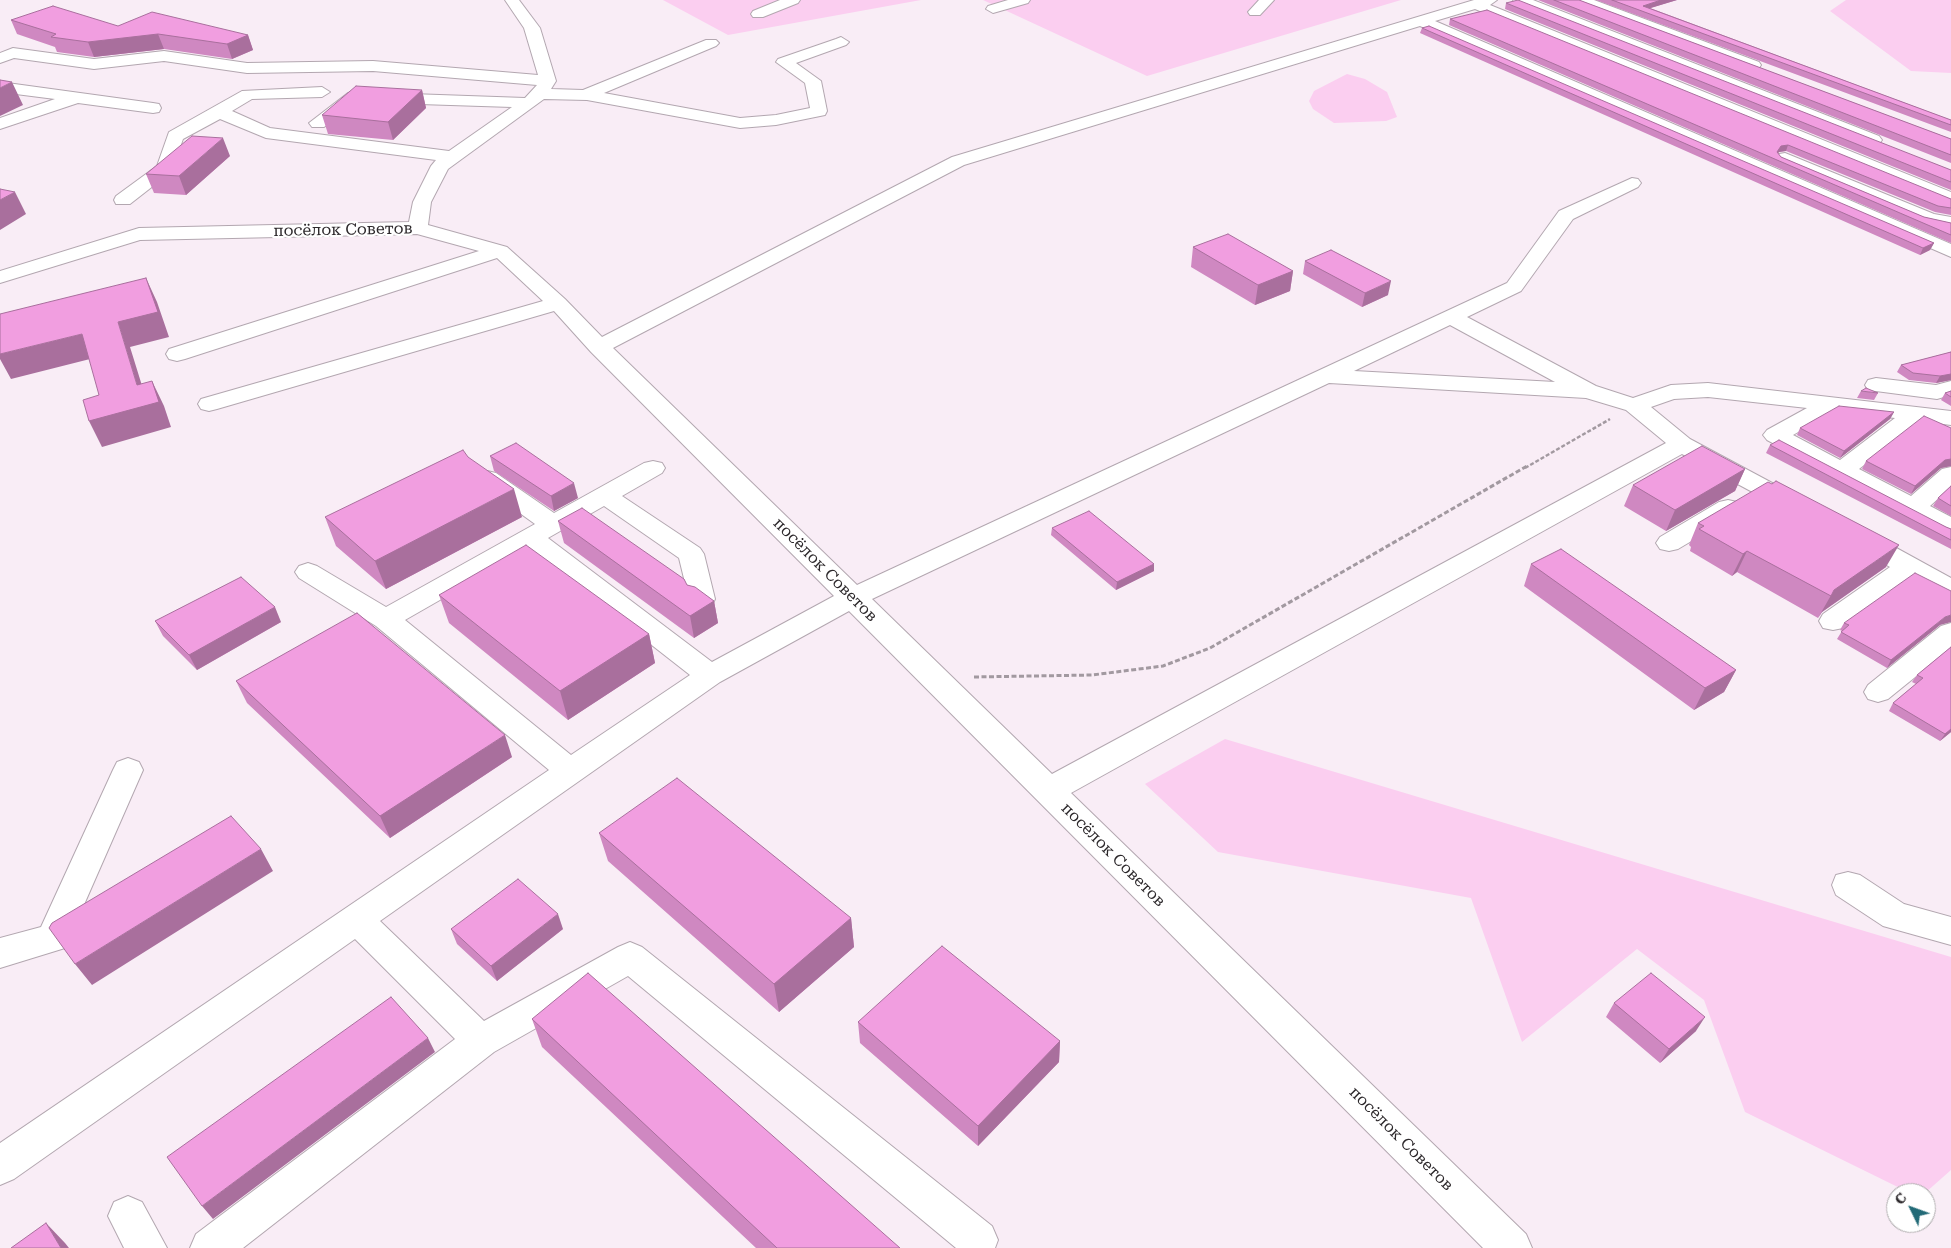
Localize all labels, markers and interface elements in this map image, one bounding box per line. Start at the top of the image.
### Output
street label: посёлок Советов [273,219,413,241]
street label: посёлок Советов [769,514,881,626]
street label: посёлок Советов [1057,799,1169,911]
street label: посёлок Советов [1345,1083,1457,1195]
north arrow [1886,1183,1936,1233]
text: С [1891,1190,1910,1208]

